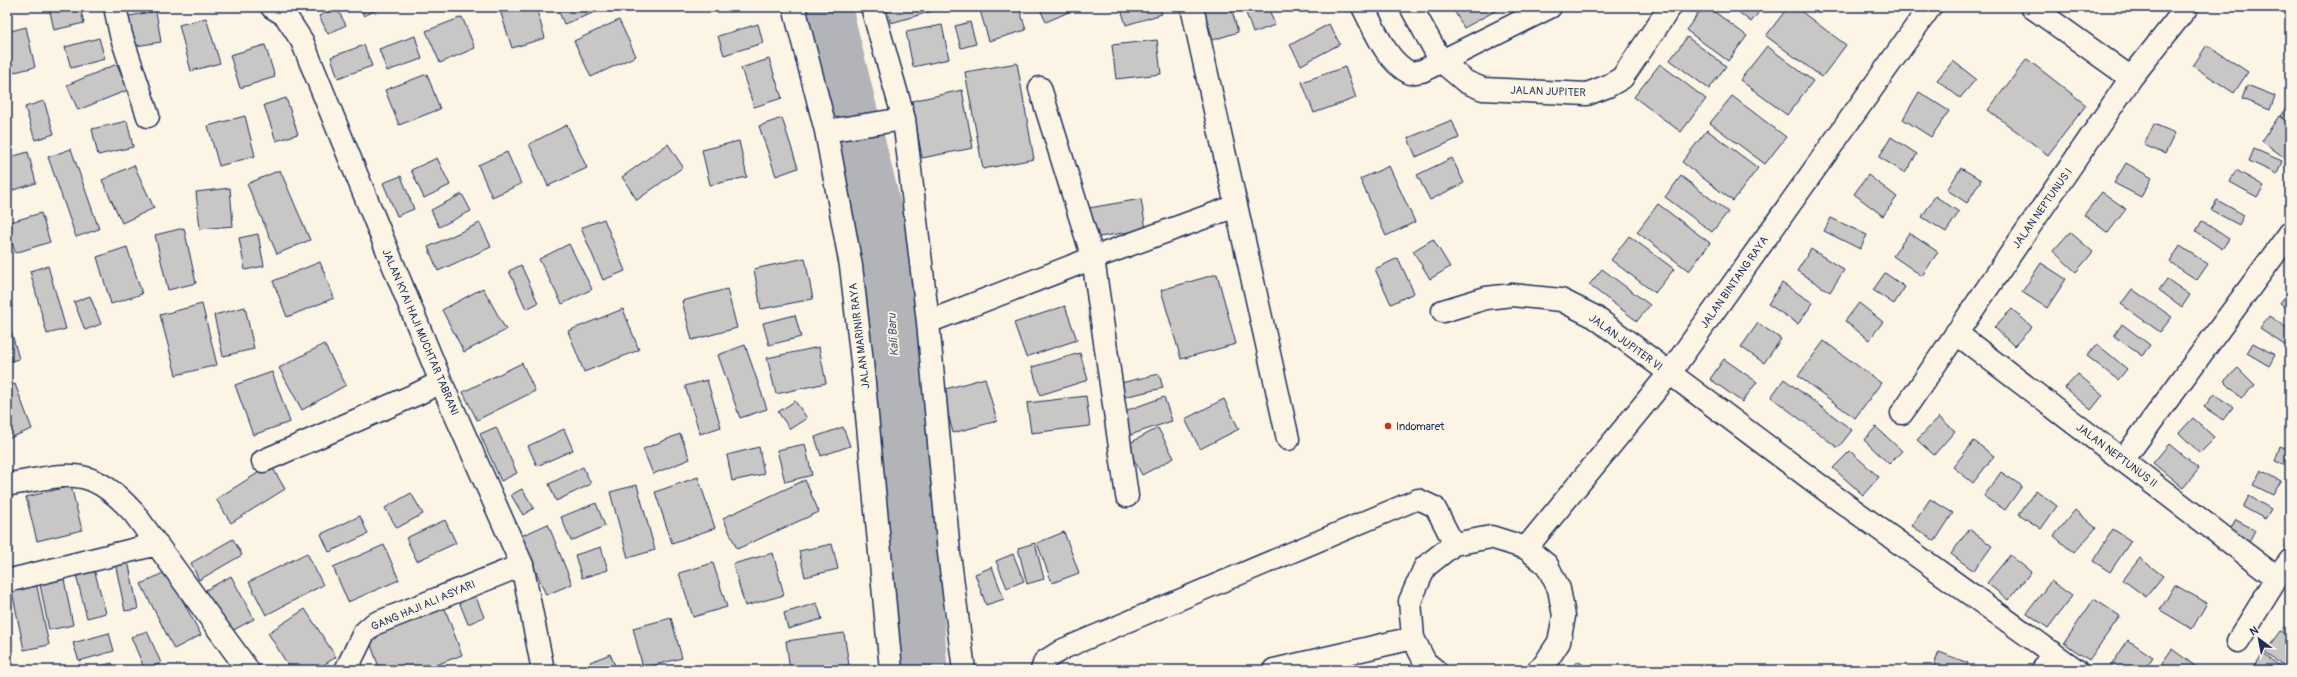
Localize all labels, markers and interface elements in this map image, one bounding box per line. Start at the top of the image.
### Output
street label: JALAN JUPITER [1510,84,1586,99]
street label: JALAN NEPTUNUS I [2010,166,2075,251]
street label: JALAN BINTANG RAYA [1698,234,1771,331]
street label: JALAN KYAI HAJI MUCHTAR TABRANI [379,247,462,417]
street label: JALAN MARINIR RAYA [847,282,872,390]
street label: JALAN JUPITER VI [1586,311,1665,373]
water label: Kali Baru [884,312,902,357]
place label: Indomaret [1396,420,1445,433]
marker: Indomaret [1383,421,1393,431]
street label: JALAN NEPTUNUS II [2074,421,2160,490]
street label: GANG HAJI ALI ASYARI [369,578,477,633]
north arrow [2239,619,2279,659]
text: N [2247,623,2261,638]

